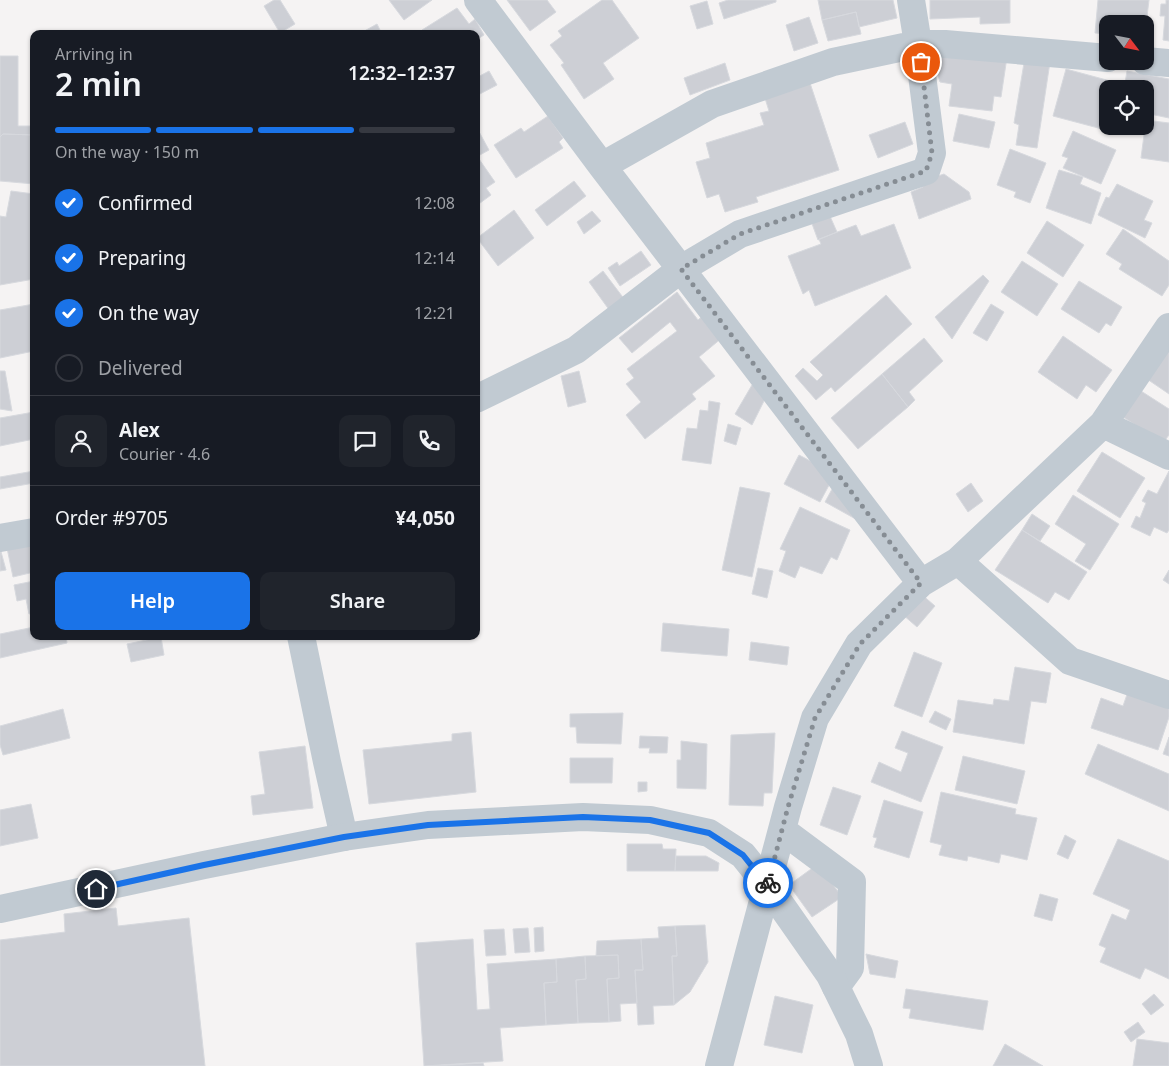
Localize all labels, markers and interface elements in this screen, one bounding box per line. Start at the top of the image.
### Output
north arrow [1099,15,1154,70]
map controls [1099,15,1154,135]
pin [900,41,942,83]
text: Arriving in [55,43,133,65]
icon: bag [907,48,935,76]
text: 12:32–12:37 [348,60,455,86]
text: 2 min [55,62,142,105]
button: locate [1099,80,1154,135]
text: On the way · 150 m [55,141,199,163]
icon: check [55,189,83,217]
text: Confirmed [98,190,193,216]
text: 12:08 [414,192,455,214]
icon: check [55,244,83,272]
text: Preparing [98,245,186,271]
text: 12:14 [414,247,455,269]
icon: check [55,299,83,327]
text: On the way [98,300,199,326]
text: 12:21 [414,302,455,324]
text: Delivered [98,355,183,381]
button: person [55,415,107,467]
button: chat [339,415,391,467]
button: phone [403,415,455,467]
text: Alex [119,417,160,443]
text: Courier · 4.6 [119,443,210,465]
text: Order #9705 [55,505,168,531]
text: ¥4,050 [395,505,455,531]
button: Help [55,572,250,630]
button: Share [260,572,455,630]
courier [743,858,793,908]
pin [75,868,117,910]
icon: bike [754,869,782,897]
icon: home [82,875,110,903]

